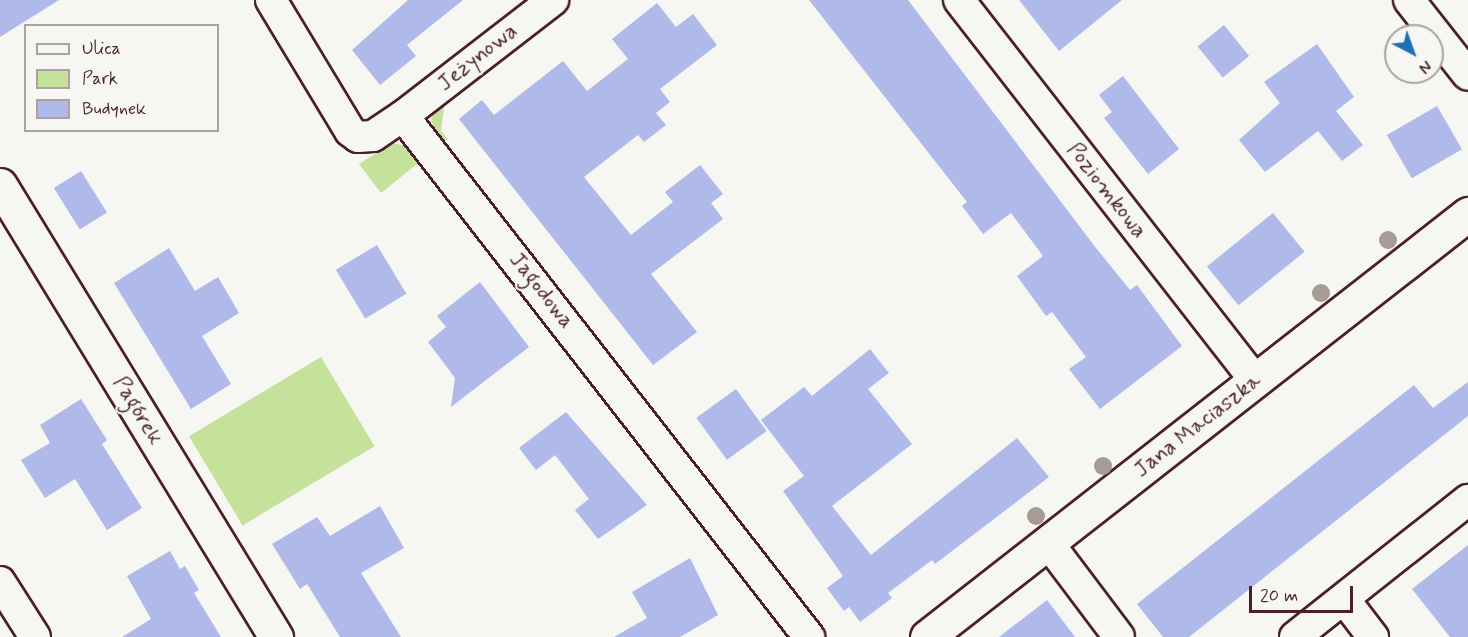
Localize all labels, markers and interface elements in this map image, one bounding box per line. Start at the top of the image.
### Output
street label: Jeżynowa [433,19,523,97]
legend [24,24,219,132]
north arrow [1384,24,1444,84]
text: Ulica [82,37,121,61]
text: N [1414,55,1436,78]
text: Park [82,67,118,91]
text: Budynek [82,97,146,121]
street label: Poziomkowa [1060,138,1152,244]
street label: Jagodowa [503,248,579,334]
street label: Jana Maciaszka [1129,368,1267,484]
street label: Pagórek [106,372,168,450]
scale bar [1252,574,1356,612]
text: 20 m [1260,584,1298,608]

